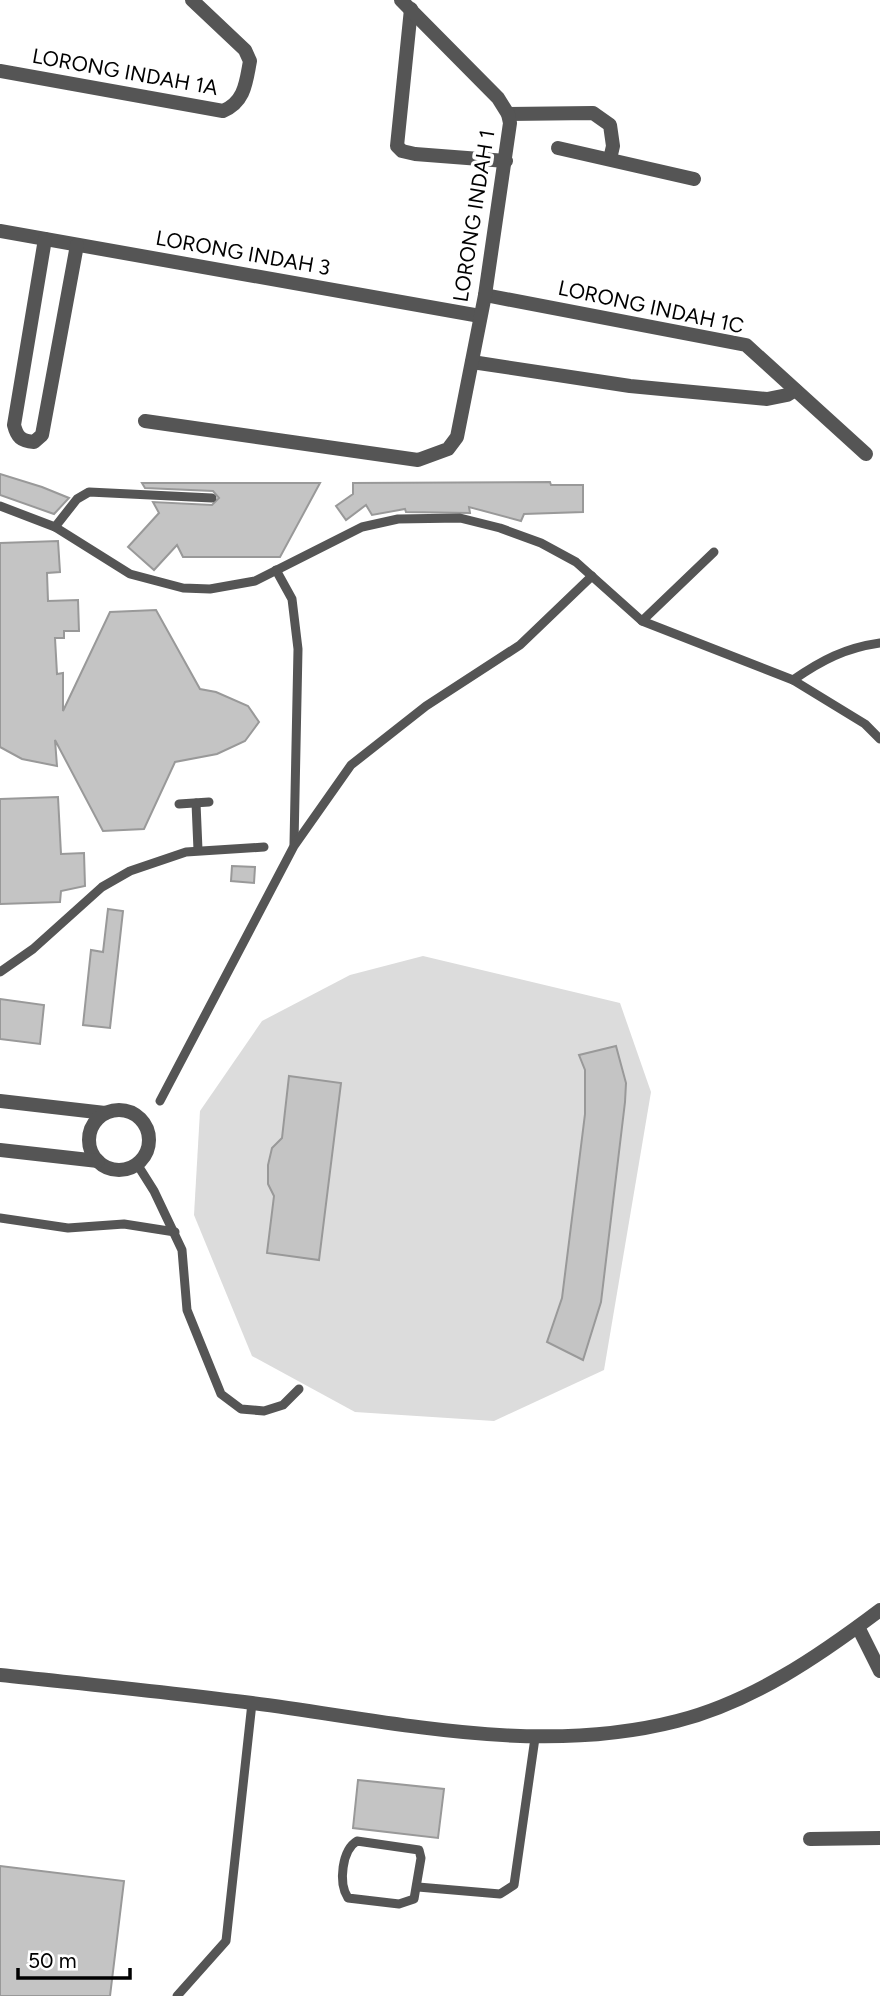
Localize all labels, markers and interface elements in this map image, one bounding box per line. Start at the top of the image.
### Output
street label: LORONG INDAH 1A [30,43,220,100]
street label: LORONG INDAH 1 [448,128,499,304]
street label: LORONG INDAH 3 [154,225,332,280]
street label: LORONG INDAH 1C [556,275,746,338]
scale bar [18,1937,130,1981]
text: 50 m [28,1948,77,1973]

